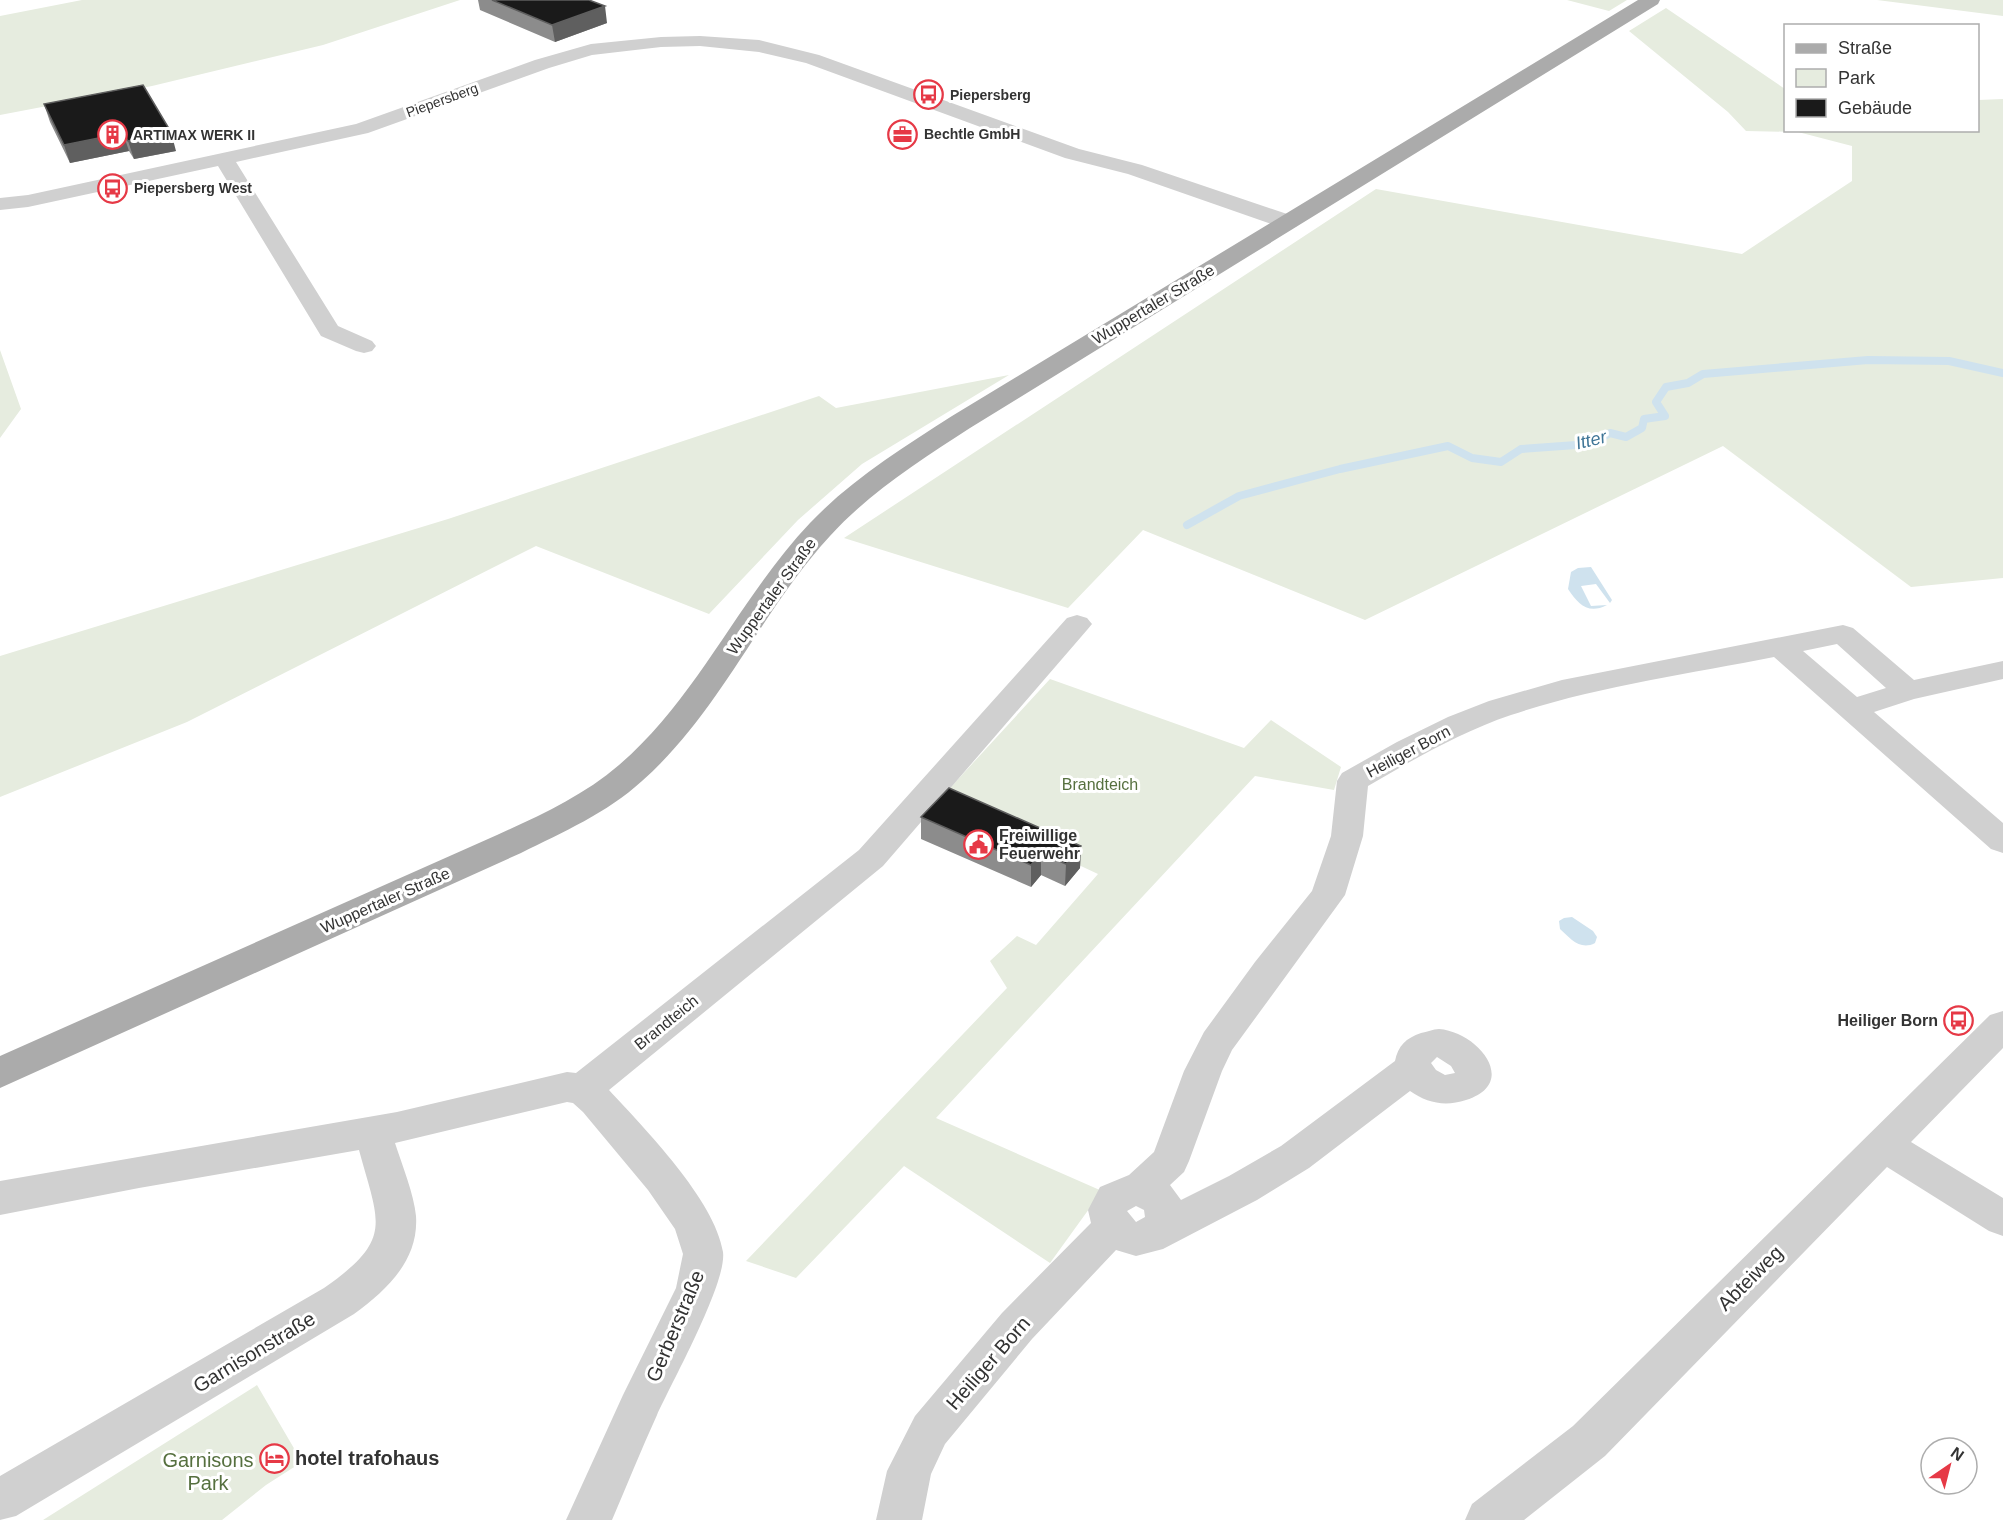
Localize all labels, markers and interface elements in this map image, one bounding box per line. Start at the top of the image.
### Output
legend [1784,24,1979,132]
text: Straße [1838,38,1892,58]
text: Park [1838,68,1876,88]
bus stop icon: Piepersberg [913,79,945,111]
street label: Piepersberg [404,80,480,120]
place label: Piepersberg [950,87,1031,103]
text: Gebäude [1838,98,1912,118]
office icon: Bechtle GmbH [887,118,919,150]
building icon: ARTIMAX WERK II [96,119,128,151]
place label: Bechtle GmbH [924,126,1020,142]
place label: ARTIMAX WERK II [133,127,255,143]
bus stop icon: Piepersberg West [97,172,129,204]
place label: Piepersberg West [134,180,252,196]
street label: Wuppertaler Straße [1089,261,1217,348]
water label: Itter [1574,426,1609,453]
street label: Wuppertaler Straße [724,535,819,658]
street label: Heiliger Born [1363,722,1453,781]
park label: Brandteich [1062,776,1138,793]
place label: Freiwillige Feuerwehr [999,827,1080,862]
public building icon: Freiwillige Feuerwehr [962,828,994,860]
street label: Wuppertaler Straße [318,864,452,937]
street label: Brandteich [631,992,701,1053]
bus stop icon: Heiliger Born [1943,1004,1975,1036]
place label: Heiliger Born [1838,1012,1938,1029]
street label: Abteiweg [1713,1241,1787,1315]
street label: Gerberstraße [642,1267,708,1385]
street label: Garnisonstraße [189,1307,319,1397]
street label: Heiliger Born [942,1312,1034,1414]
north arrow [1919,1436,1979,1496]
hotel icon: hotel trafohaus [258,1442,290,1474]
text: N [1948,1444,1967,1464]
place label: hotel trafohaus [295,1447,439,1469]
park label: Garnisons Park [162,1449,254,1494]

